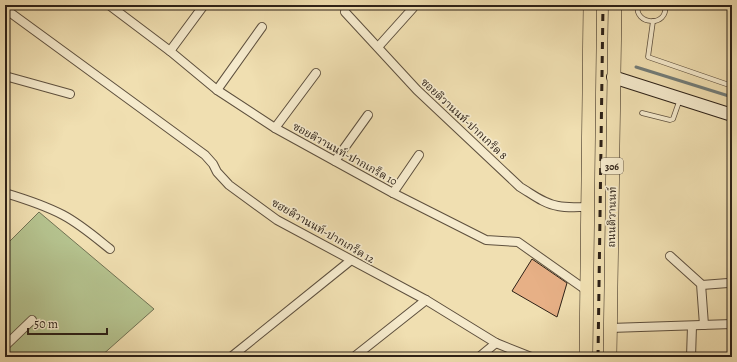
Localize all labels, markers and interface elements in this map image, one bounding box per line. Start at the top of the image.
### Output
street label: ซอยติวานนท์-ปากเกร็ด 8 [417,75,511,163]
street label: ซอยติวานนท์-ปากเกร็ด 10 [290,119,400,189]
road number: 306 [601,158,623,174]
street label: ถนนติวานนท์ [604,186,620,248]
street label: ซฮยติวานนท์-ปากเกร็ด 12 [269,195,377,267]
scale bar [28,310,107,336]
text: 50 m [34,316,58,332]

